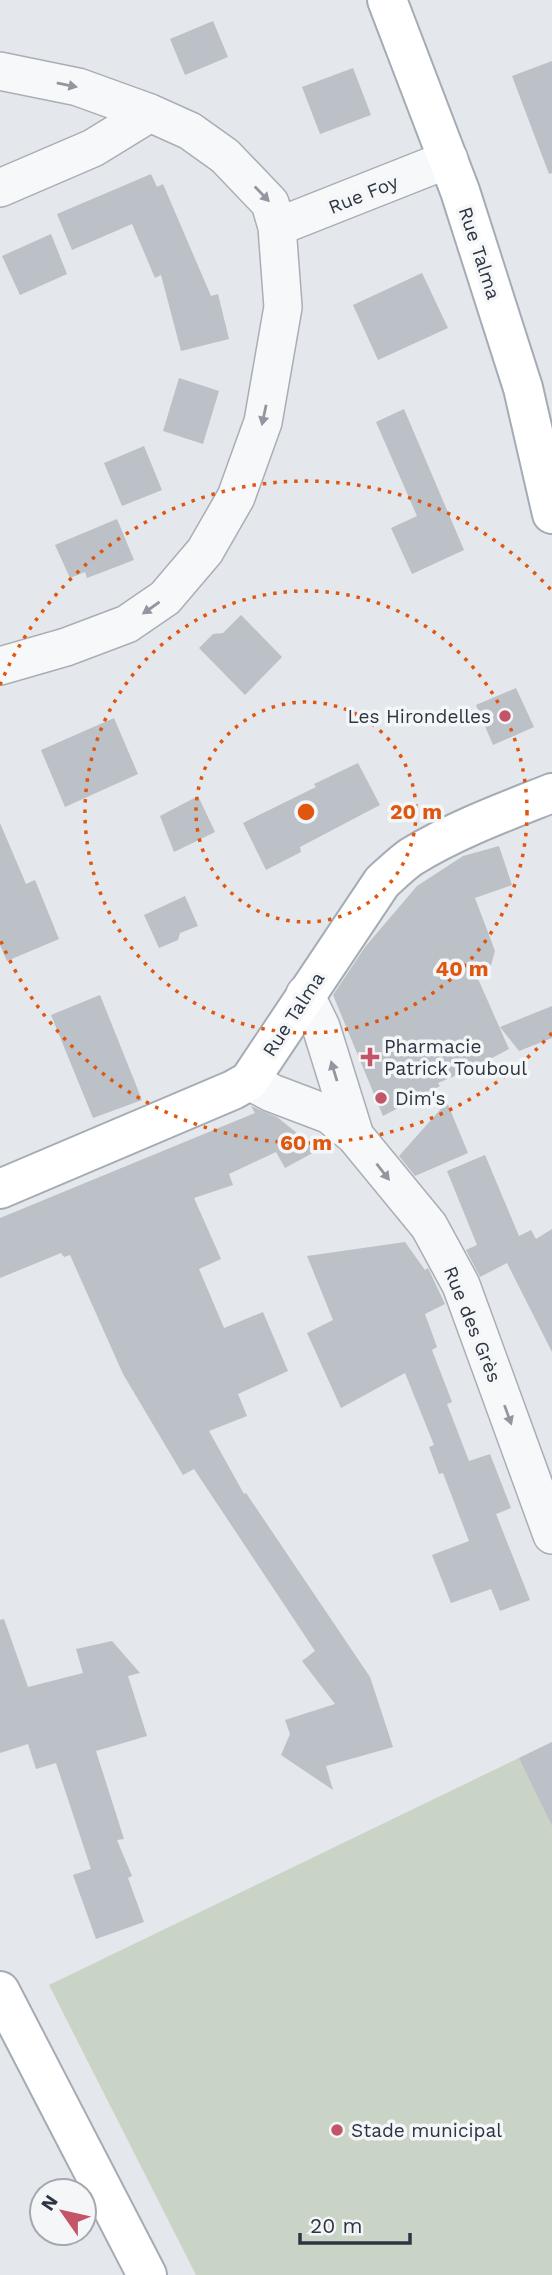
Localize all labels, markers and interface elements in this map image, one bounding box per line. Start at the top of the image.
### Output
one-way arrow [56,80,78,91]
street label: Rue Foy [325,170,402,219]
one-way arrow [253,185,269,202]
street label: Rue Talma [454,204,505,303]
one-way arrow [258,404,269,426]
one-way arrow [142,601,160,615]
place label: Les Hirondelles [347,705,491,728]
marker: Les Hirondelles [497,708,513,724]
text: 20 m [390,799,442,824]
centre of rings [294,800,318,824]
text: 40 m [436,956,488,981]
street label: Rue Talma [258,968,329,1061]
place label: Pharmacie Patrick Touboul [384,1035,527,1080]
marker: Pharmacie Patrick Touboul [362,1049,378,1065]
one-way arrow [329,1060,339,1081]
place label: Dim's [395,1087,446,1110]
marker: Dim's [373,1090,389,1106]
text: 60 m [280,1130,332,1155]
one-way arrow [376,1162,391,1180]
street label: Rue des Grès [439,1263,506,1386]
one-way arrow [503,1405,514,1426]
place label: Stade municipal [351,2119,502,2142]
marker: Stade municipal [329,2122,345,2138]
north arrow [28,2177,98,2247]
text: N [36,2191,63,2215]
scale bar [300,2202,410,2246]
text: 20 m [310,2213,362,2238]

